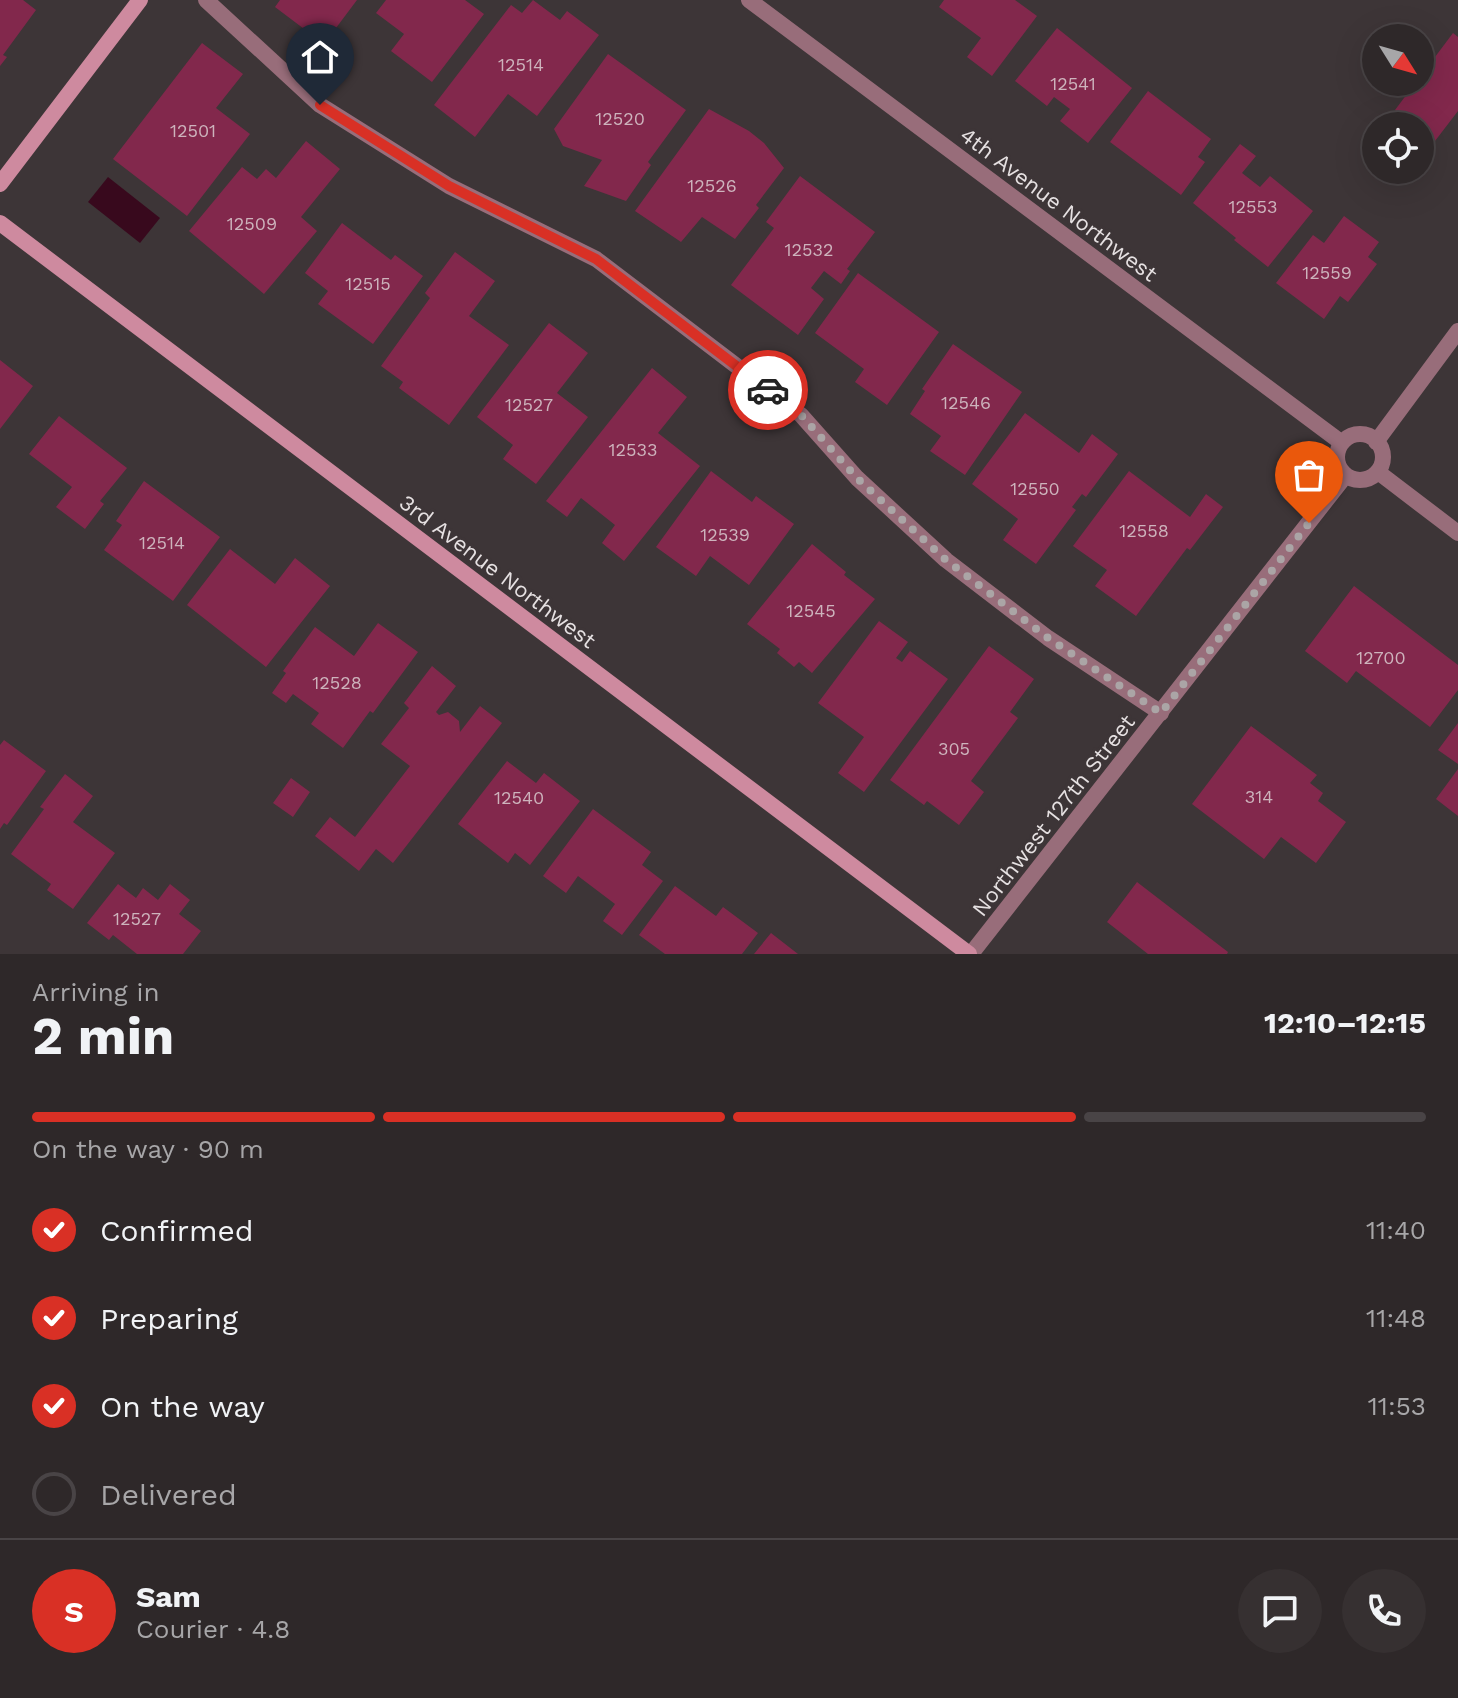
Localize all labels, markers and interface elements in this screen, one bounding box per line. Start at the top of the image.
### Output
pin [286,23,354,105]
north arrow [1362,24,1434,96]
map controls [1362,24,1434,184]
icon: home [298,35,342,79]
house number: 12514 [498,54,544,75]
house number: 12541 [1050,73,1096,94]
house number: 12520 [595,108,645,129]
button: locate [1362,112,1434,184]
house number: 12501 [170,120,216,141]
street label: 4th Avenue Northwest [955,122,1162,287]
house number: 12526 [687,175,737,196]
house number: 12553 [1229,196,1277,217]
house number: 12509 [227,213,277,234]
house number: 12532 [785,239,833,260]
house number: 12559 [1302,262,1352,283]
house number: 12515 [345,273,391,294]
courier [728,350,808,430]
icon: car [746,368,790,412]
house number: 12546 [941,392,991,413]
house number: 12527 [505,394,553,415]
house number: 12533 [609,439,657,460]
pin [1275,441,1343,523]
icon: bag [1287,453,1331,497]
house number: 12550 [1010,478,1060,499]
street label: 3rd Avenue Northwest [395,490,601,653]
house number: 12558 [1119,520,1169,541]
house number: 12539 [700,524,750,545]
house number: 12514 [139,532,185,553]
house number: 12545 [786,600,836,621]
house number: 12700 [1356,647,1406,668]
house number: 12528 [312,672,362,693]
street label: Northwest 127th Street [967,710,1140,921]
house number: 305 [938,738,970,759]
house number: 314 [1245,786,1273,807]
house number: 12540 [494,787,544,808]
house number: 12527 [113,908,161,929]
text: Arriving in [32,977,160,1007]
text: 12:10–12:15 [1264,1005,1426,1040]
text: 2 min [32,1006,174,1067]
text: On the way · 90 m [32,1134,264,1164]
icon: check [32,1208,76,1252]
text: Confirmed [100,1213,254,1248]
text: 11:40 [1366,1215,1426,1245]
icon: check [32,1296,76,1340]
text: Preparing [100,1301,238,1336]
text: 11:48 [1366,1303,1426,1333]
icon: check [32,1384,76,1428]
text: On the way [100,1389,265,1424]
text: 11:53 [1368,1391,1426,1421]
text: Delivered [100,1477,237,1512]
button: chat [1238,1569,1322,1653]
button: phone [1342,1569,1426,1653]
text: Sam [136,1579,201,1614]
text: S [64,1594,84,1629]
text: Courier · 4.8 [136,1614,290,1644]

